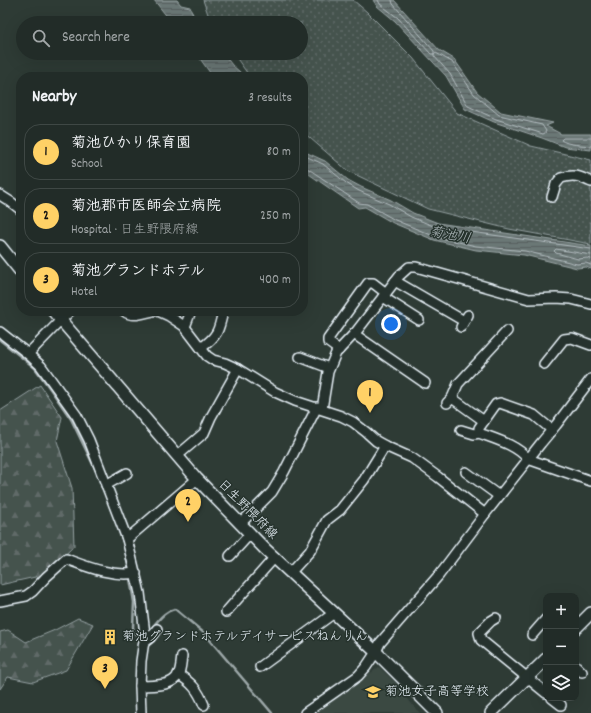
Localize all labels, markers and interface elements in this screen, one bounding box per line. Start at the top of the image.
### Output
search box [16,16,308,60]
icon: search [30,27,52,49]
text: Search here [62,27,130,49]
text: Nearby [32,86,76,110]
text: 3 results [248,89,292,108]
text: 菊池ひかり保育園 [71,133,191,155]
text: 1 [45,143,47,162]
text: 80 m [267,143,291,162]
text: School [71,155,103,174]
text: 菊池郡市医師会立病院 [71,196,221,218]
text: 2 [43,207,49,226]
text: 250 m [260,207,291,226]
text: Hospital · 日生野隈府線 [71,221,198,240]
water label: 菊池川 [428,223,472,249]
text: 菊池グランドホテル [71,261,205,283]
text: 3 [43,271,49,290]
text: 400 m [260,271,291,290]
text: Hotel [71,283,97,302]
your location [381,314,401,334]
pin: 1 [357,380,383,413]
street label: 日生野隈府線 [213,476,282,545]
pin: 2 [175,489,201,522]
map controls [543,593,579,701]
button: + [543,593,579,629]
building icon: 菊池グランドホテルデイサービスねんりん [101,628,119,646]
place label: 菊池グランドホテルデイサービスねんりん [122,628,368,647]
button: − [543,629,579,665]
pin: 3 [92,656,118,689]
button: layers [543,665,579,701]
school or university icon: 菊池女子高等学校 [364,683,382,701]
place label: 菊池女子高等学校 [385,683,489,702]

